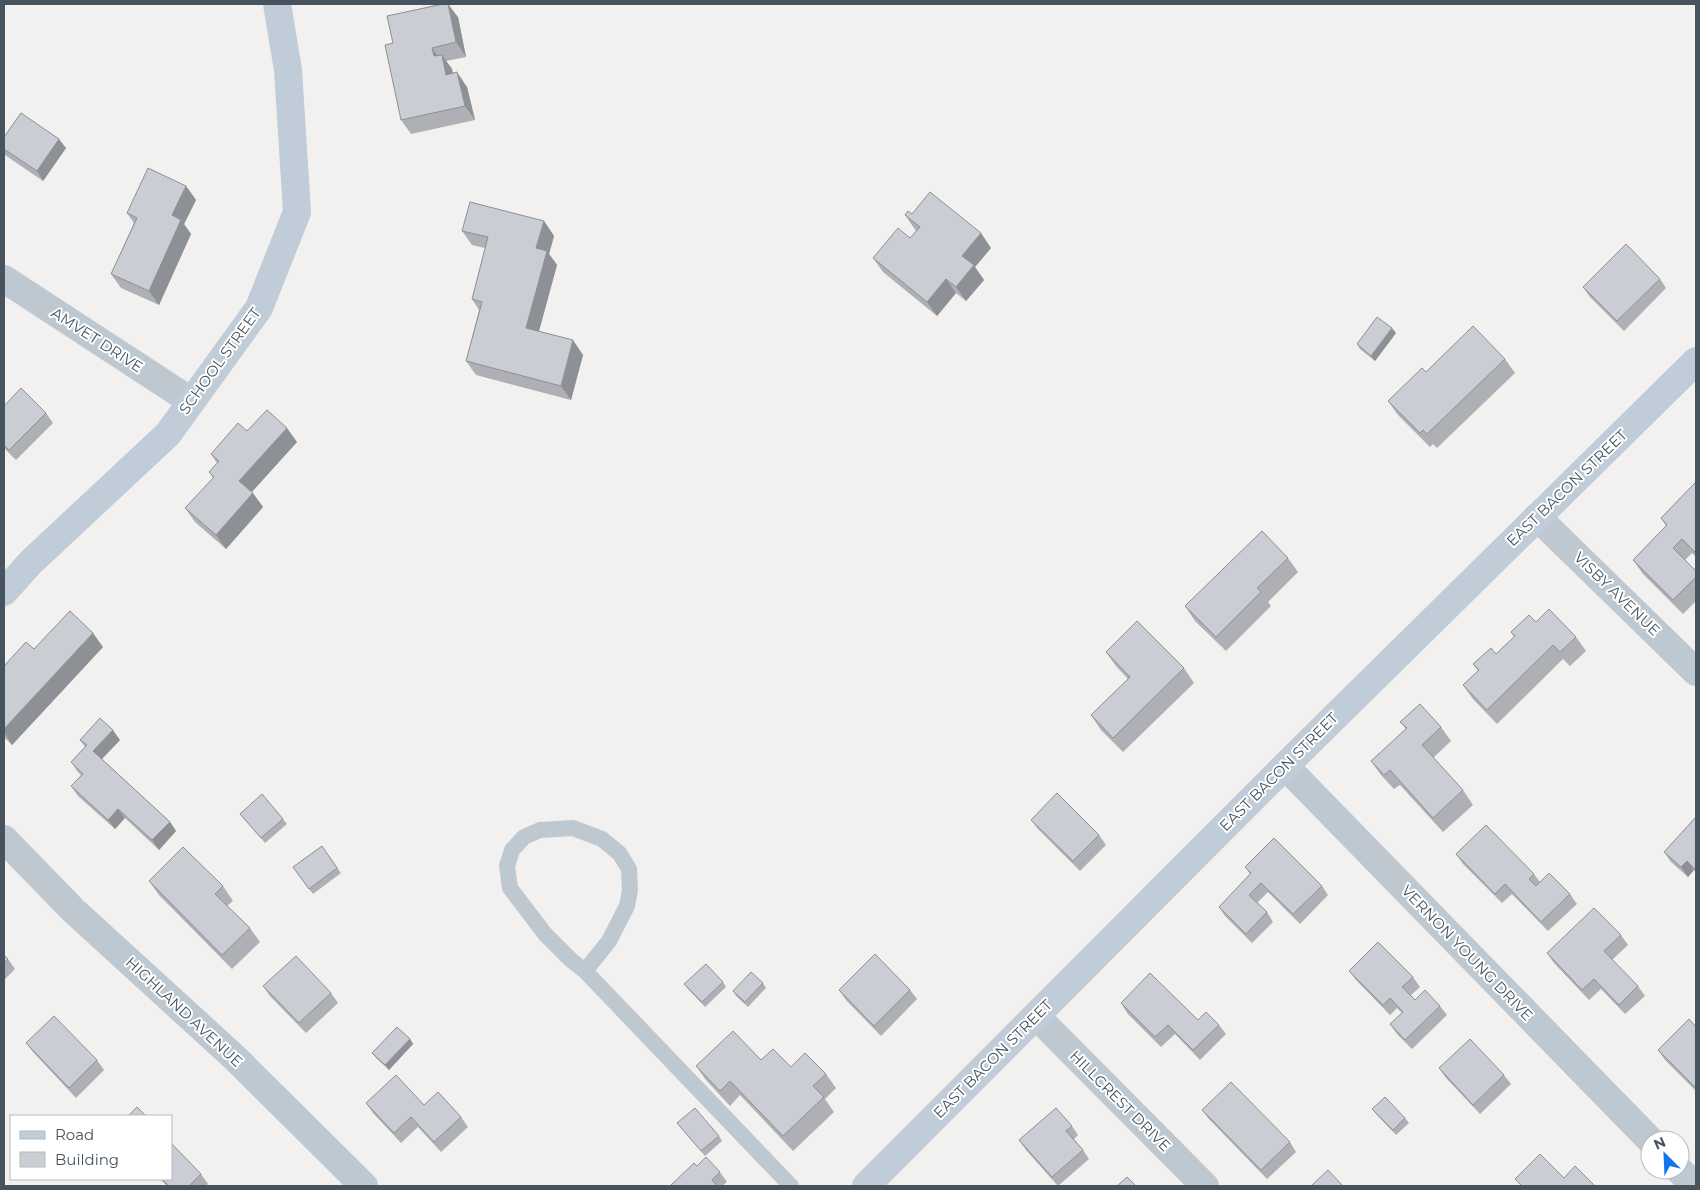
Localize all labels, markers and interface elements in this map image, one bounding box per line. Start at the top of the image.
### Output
street label: AMVET DRIVE [48,303,147,376]
street label: SCHOOL STREET [175,303,265,418]
street label: EAST BACON STREET [1502,425,1631,550]
street label: VISBY AVENUE [1570,548,1664,640]
street label: EAST BACON STREET [1215,708,1342,835]
street label: VERNON YOUNG DRIVE [1398,881,1537,1024]
street label: HIGHLAND AVENUE [122,952,247,1071]
street label: EAST BACON STREET [929,995,1056,1122]
street label: HILLCREST DRIVE [1066,1046,1175,1155]
legend [10,1115,172,1180]
text: Road [55,1125,94,1144]
north arrow [1640,1130,1690,1180]
text: N [1651,1133,1669,1154]
text: Building [55,1150,119,1169]

